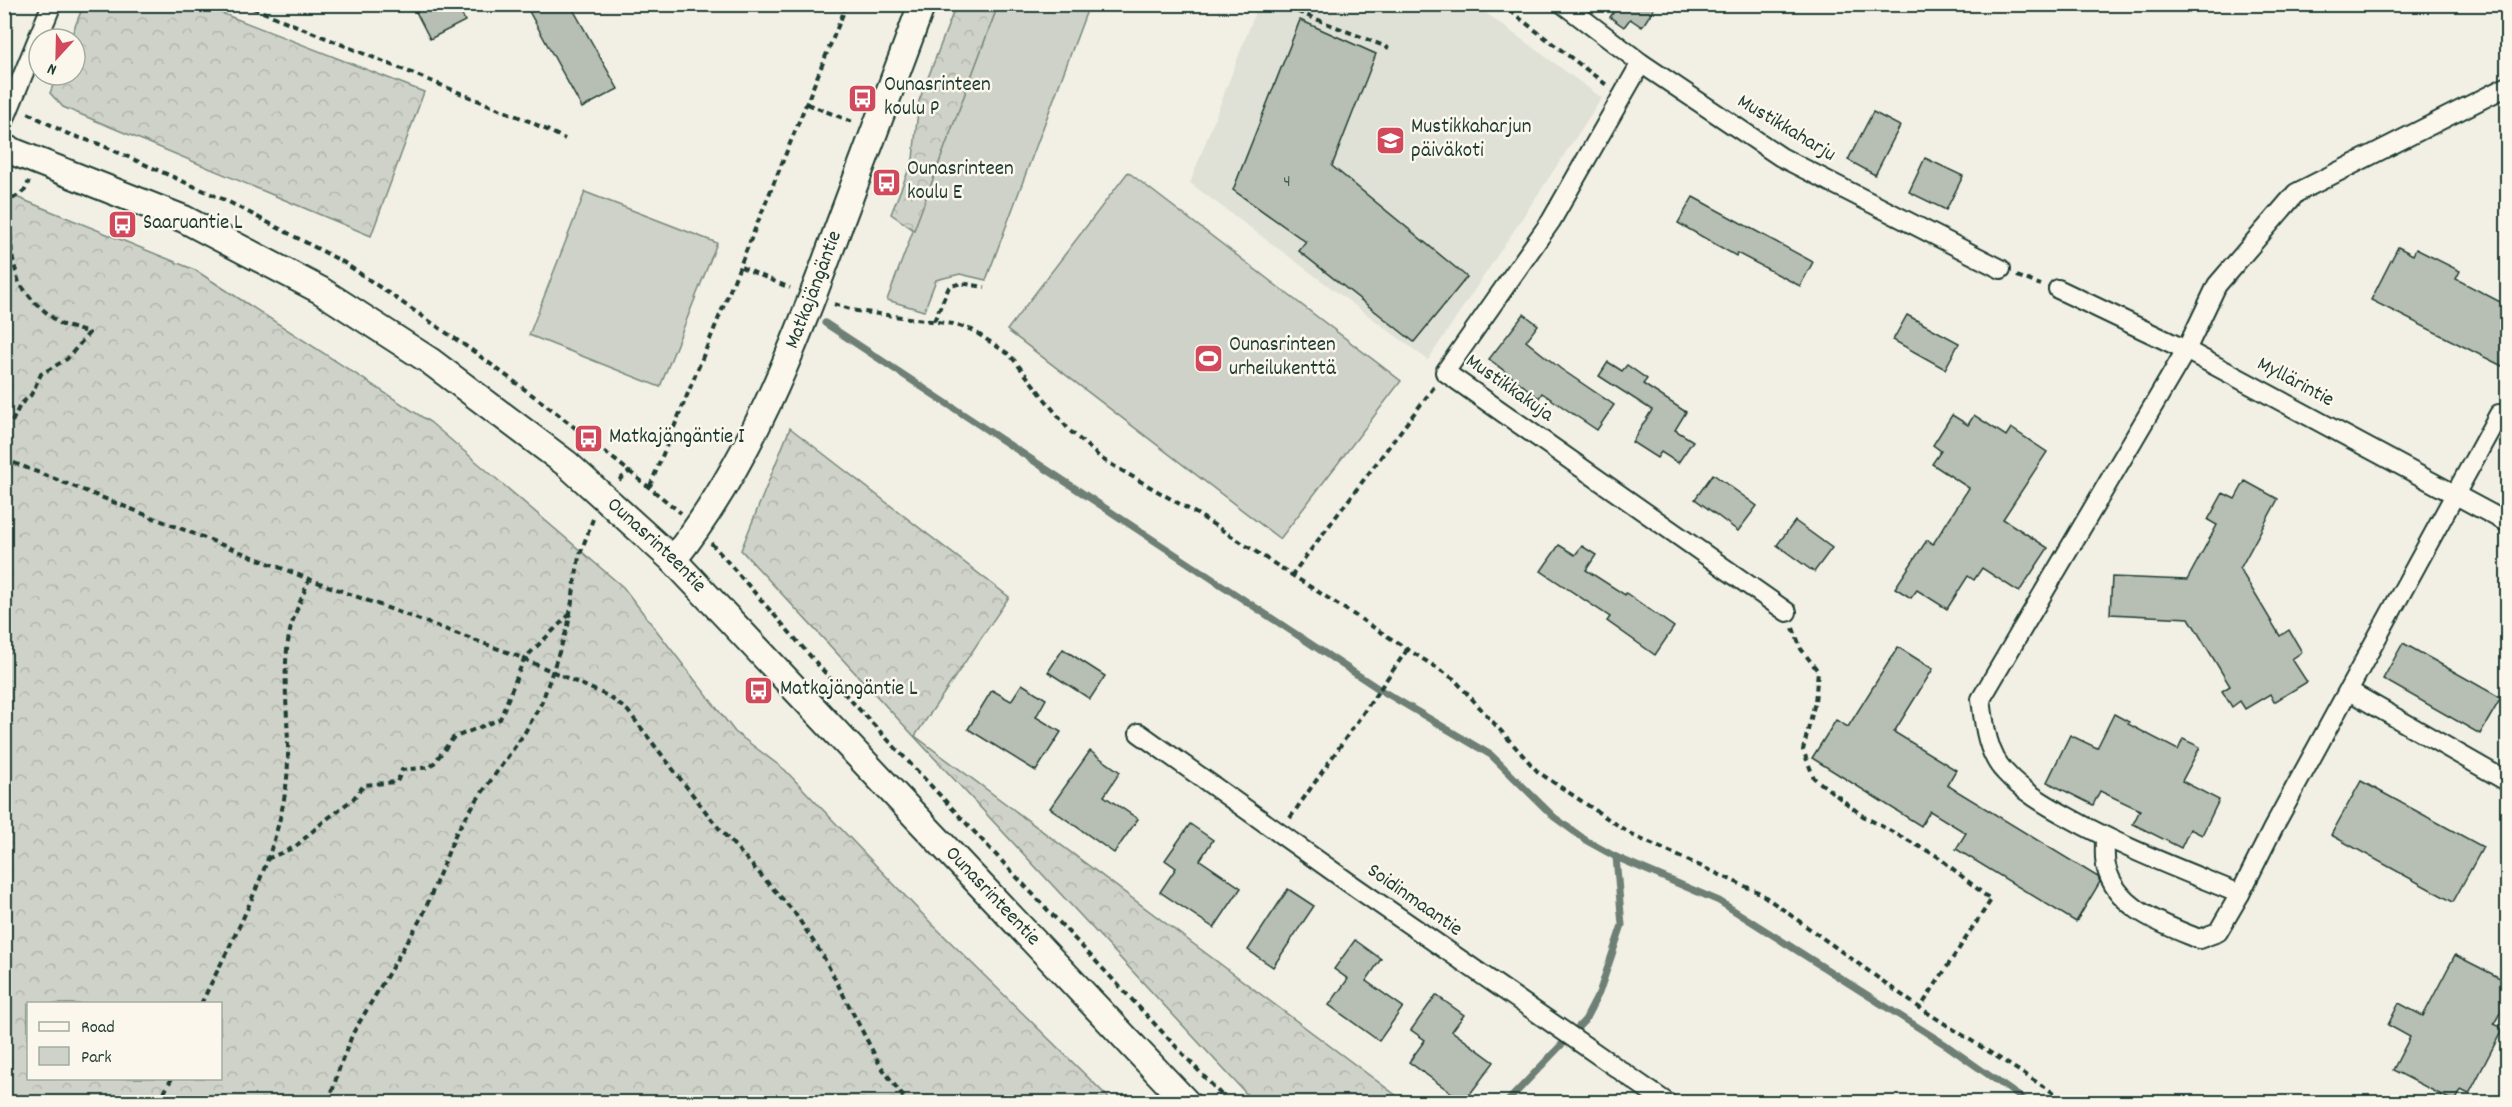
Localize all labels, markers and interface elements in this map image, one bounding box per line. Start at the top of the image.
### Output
north arrow [27,27,87,87]
text: N [44,56,60,81]
place label: Ounasrinteen koulu P [884,71,991,125]
bus stop icon: Ounasrinteen koulu P [847,82,879,114]
street label: Mustikkaharju [1731,88,1841,170]
place label: Mustikkaharjun päiväkoti [1411,113,1531,167]
school or university icon: Mustikkaharjun päiväkoti [1374,124,1406,156]
place label: Ounasrinteen koulu E [907,155,1014,209]
bus stop icon: Ounasrinteen koulu E [870,166,902,198]
house number: 4 [1283,170,1291,195]
bus stop icon: Saaruantie L [106,208,138,240]
place label: Saaruantie L [143,209,243,239]
street label: Matkajängäntie [778,227,851,354]
place label: Ounasrinteen urheilukenttä [1229,331,1337,385]
sports icon: Ounasrinteen urheilukenttä [1192,342,1224,374]
street label: Mustikkakuja [1459,347,1560,431]
street label: Myllärintie [2251,350,2339,416]
bus stop icon: Matkajängäntie I [572,422,604,454]
place label: Matkajängäntie I [609,423,745,453]
street label: Ounasrinteentie [599,491,712,601]
bus stop icon: Matkajängäntie L [743,674,775,706]
place label: Matkajängäntie L [780,675,918,705]
street label: Ounasrinteentie [937,840,1047,953]
street label: Soidinmaantie [1360,857,1468,945]
legend [27,1002,222,1080]
text: Road [81,1016,115,1041]
text: Park [81,1046,112,1071]

